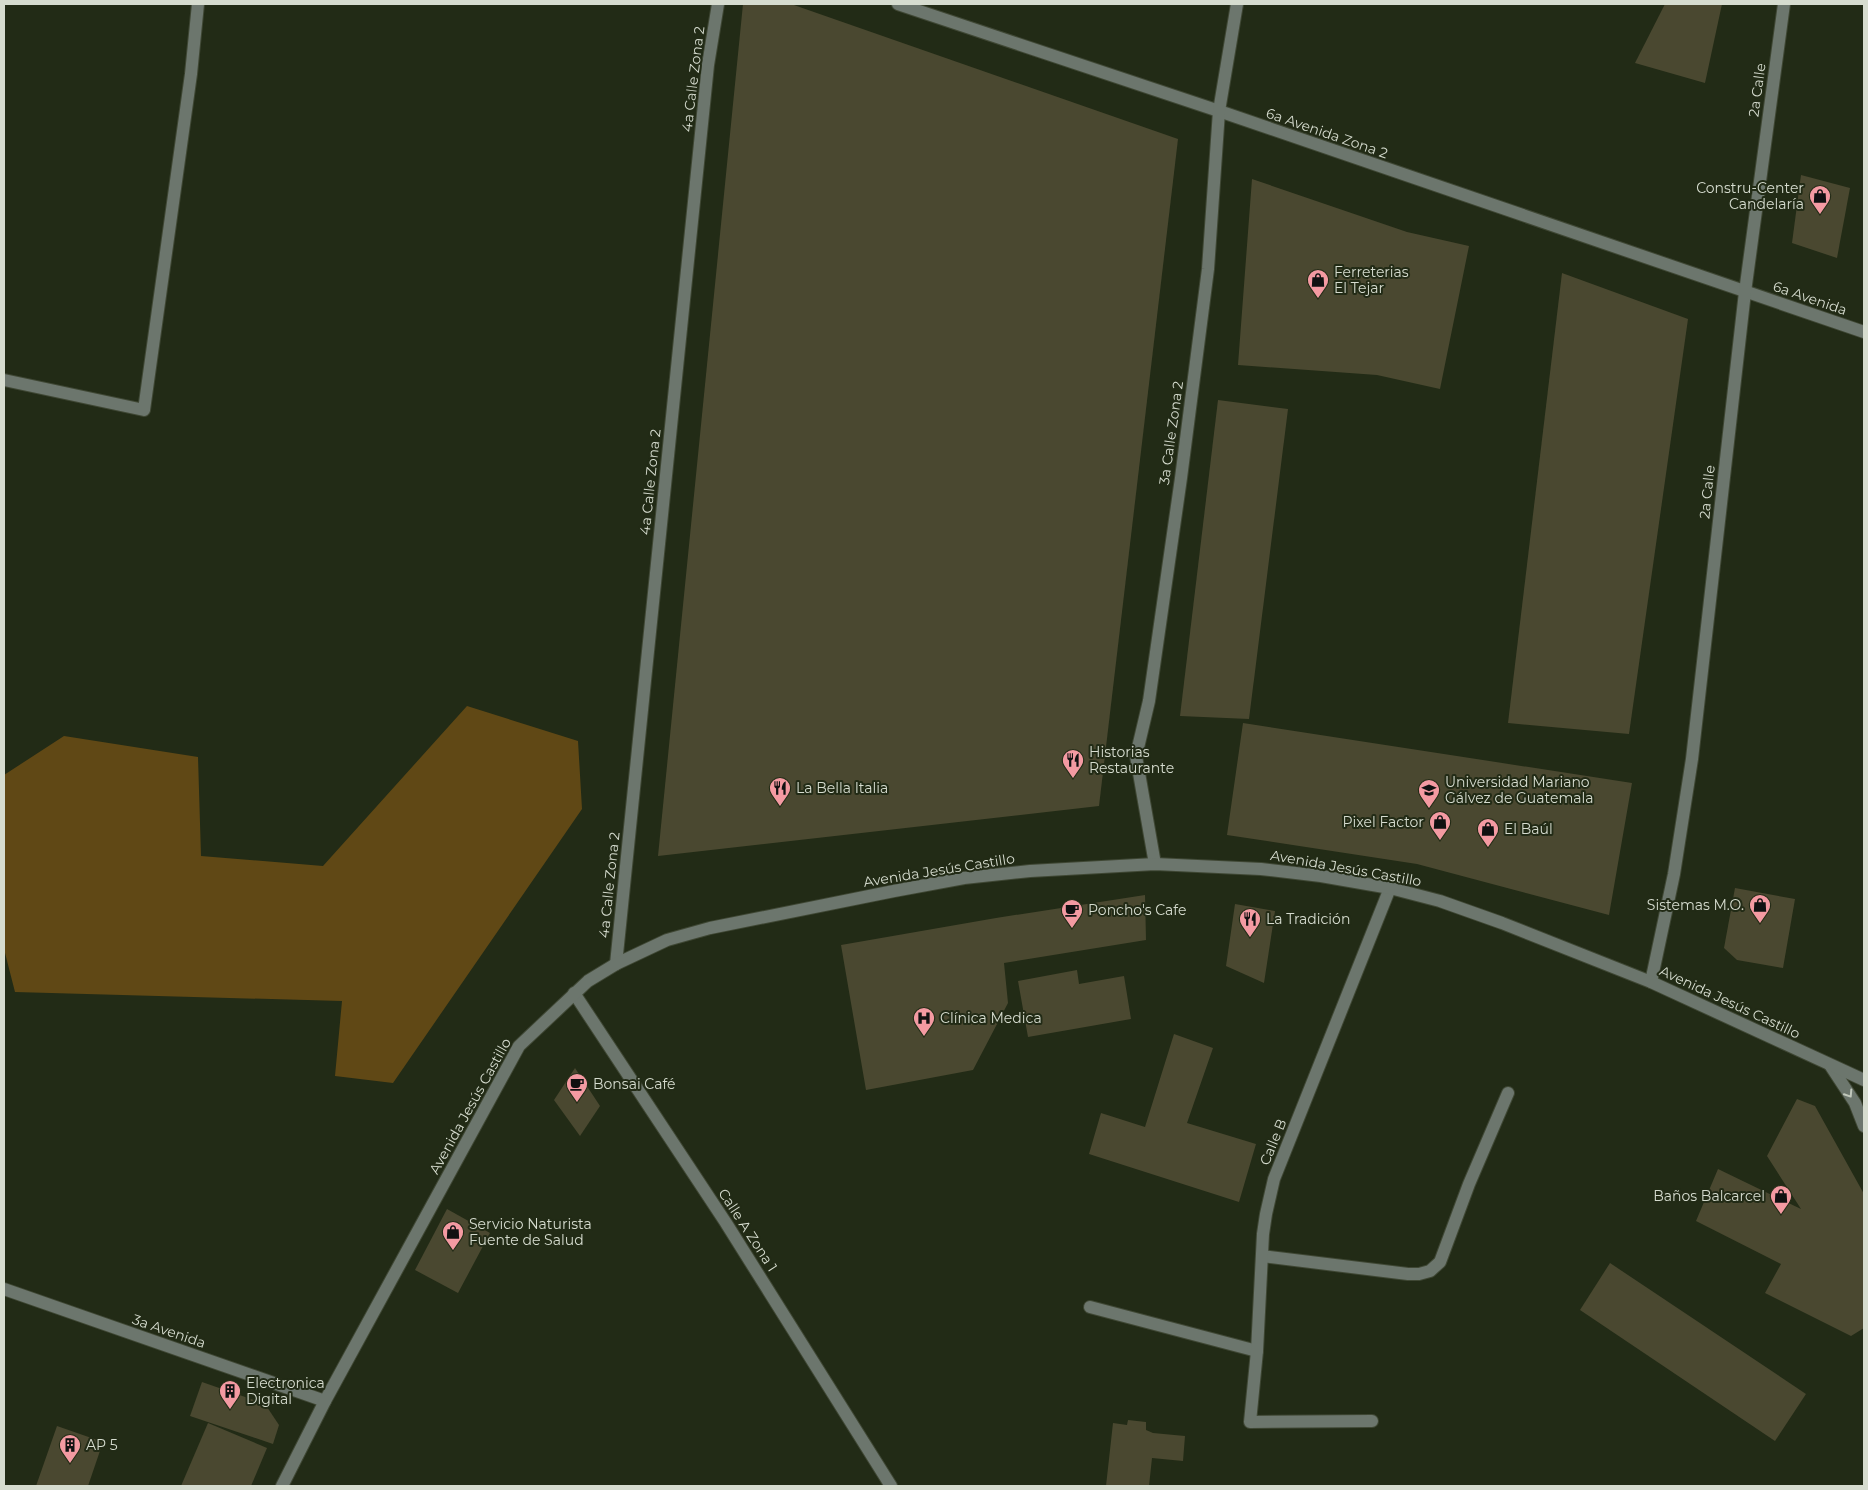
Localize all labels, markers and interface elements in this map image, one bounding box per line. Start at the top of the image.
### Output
street label: 4a Calle Zona 2 [678,25,708,133]
street label: 2a Calle [1744,62,1770,118]
street label: 6a Avenida Zona 2 [1264,104,1390,162]
place label: Constru-Center Candelaría [1696,179,1804,213]
shop icon: Constru-Center Candelaría [1808,184,1832,215]
place label: Ferreterias El Tejar [1334,263,1409,297]
shop icon: Ferreterias El Tejar [1306,268,1330,299]
street label: 6a Avenida [1771,277,1849,319]
street label: 3a Calle Zona 2 [1155,380,1187,486]
street label: 4a Calle Zona 2 [635,428,665,536]
street label: 2a Calle [1695,464,1719,520]
place label: Historias Restaurante [1089,743,1174,777]
restaurant icon: Historias Restaurante [1061,748,1085,779]
place label: Universidad Mariano Gálvez de Guatemala [1445,773,1594,807]
restaurant icon: La Bella Italia [768,776,792,807]
school or university icon: Universidad Mariano Gálvez de Guatemala [1417,778,1441,809]
place label: La Bella Italia [796,779,888,797]
shop icon: Pixel Factor [1428,810,1452,841]
place label: Pixel Factor [1342,813,1424,831]
shop icon: El Baúl [1476,817,1500,848]
place label: El Baúl [1504,820,1553,838]
street label: 4a Calle Zona 2 [594,831,624,939]
street label: Avenida Jesús Castillo [1269,846,1423,890]
street label: Avenida Jesús Castillo [862,849,1016,891]
shop icon: Sistemas M.O. [1748,893,1772,924]
place label: Sistemas M.O. [1647,896,1744,914]
cafe icon: Poncho's Cafe [1060,898,1084,929]
place label: Poncho's Cafe [1088,901,1186,919]
restaurant icon: La Tradición [1238,907,1262,938]
place label: La Tradición [1266,910,1350,928]
street label: Avenida Jesús Castillo [1657,962,1803,1043]
hospital icon: Clínica Medica [912,1006,936,1037]
place label: Clínica Medica [940,1009,1042,1027]
street label: Avenida Jesús Castillo [425,1035,515,1177]
cafe icon: Bonsai Café [565,1072,589,1103]
place label: Bonsai Café [593,1075,675,1093]
one-way arrow [1843,1089,1853,1098]
street label: Calle B [1256,1116,1290,1168]
shop icon: Baños Balcarcel [1769,1184,1793,1215]
street label: Calle A Zona 1 [714,1185,782,1275]
place label: Baños Balcarcel [1653,1187,1765,1205]
place label: Servicio Naturista Fuente de Salud [469,1215,592,1249]
shop icon: Servicio Naturista Fuente de Salud [441,1220,465,1251]
street label: 3a Avenida [130,1310,208,1352]
place label: Electronica Digital [246,1374,325,1408]
building icon: Electronica Digital [218,1379,242,1410]
building icon: AP 5 [58,1433,82,1464]
place label: AP 5 [86,1436,118,1454]

